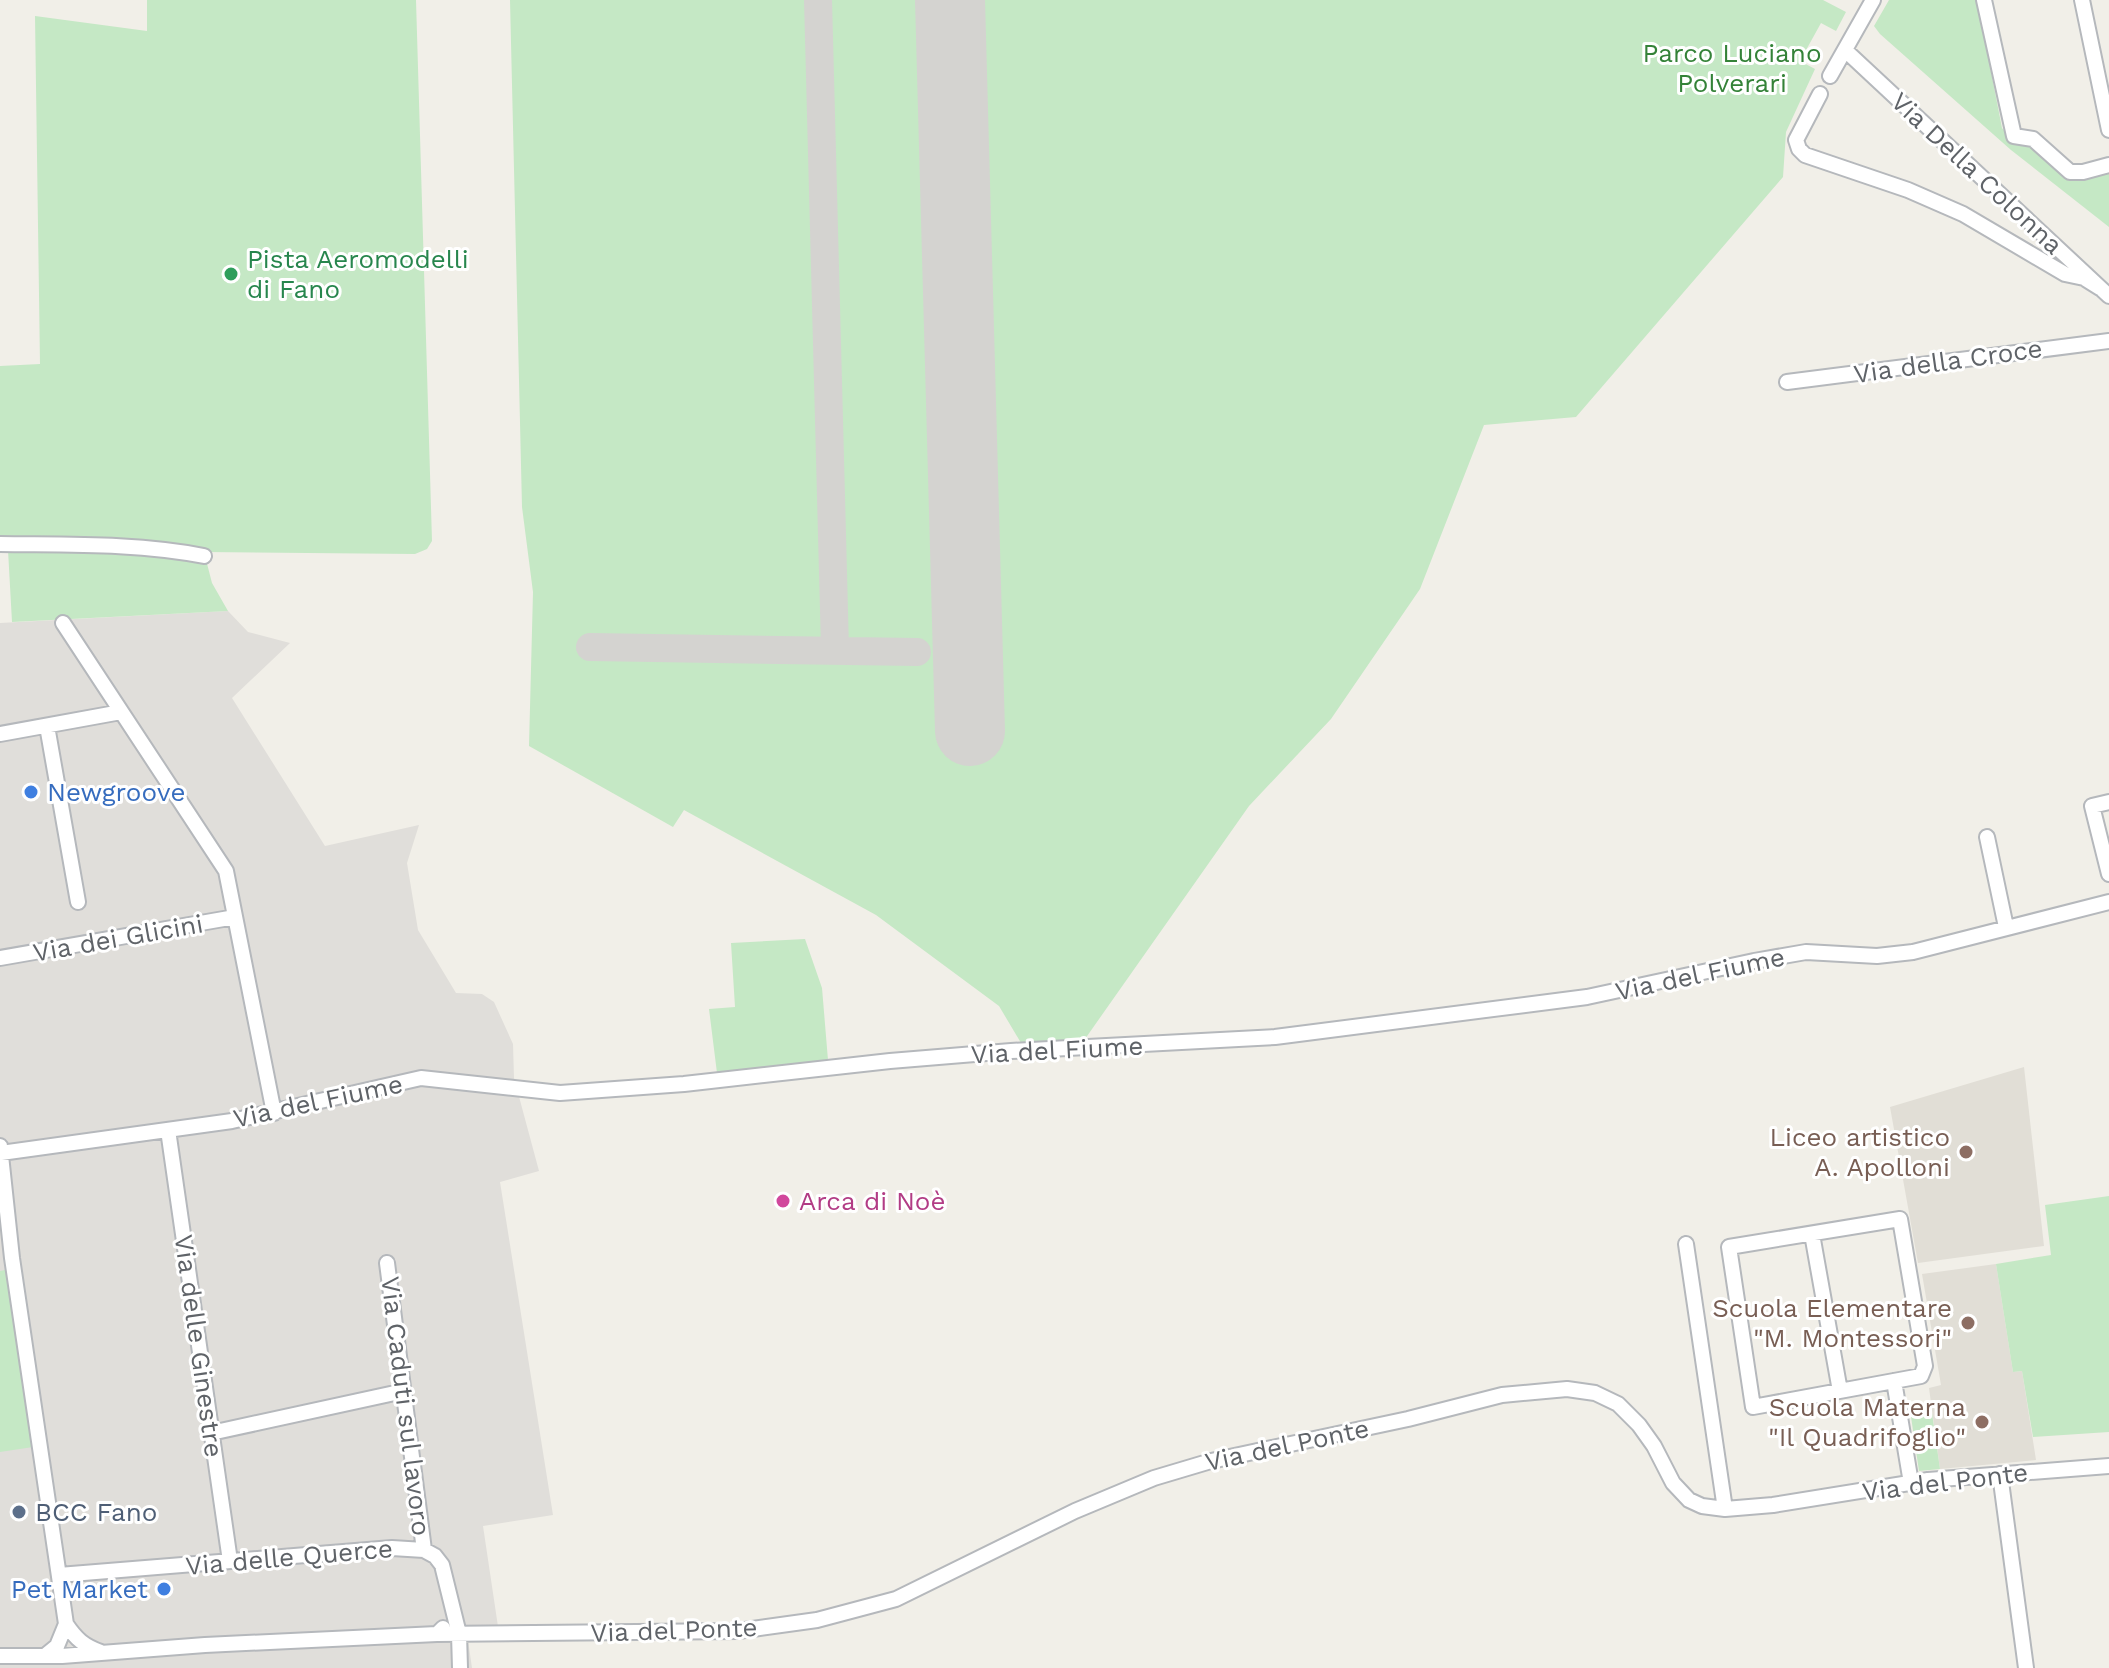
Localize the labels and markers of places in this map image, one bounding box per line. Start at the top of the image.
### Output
place label: Pista Aeromodelli di Fano [247,244,469,304]
marker: Pista Aeromodelli di Fano [222,265,240,283]
place label: Newgroove [47,777,186,807]
marker: Newgroove [22,783,40,801]
place label: Liceo artistico A. Apolloni [1769,1122,1950,1182]
marker: Liceo artistico A. Apolloni [1957,1143,1975,1161]
place label: Arca di Noè [799,1186,945,1216]
marker: Arca di Noè [774,1192,792,1210]
place label: Scuola Elementare "M. Montessori" [1712,1293,1952,1353]
marker: Scuola Elementare "M. Montessori" [1959,1314,1977,1332]
place label: Scuola Materna "Il Quadrifoglio" [1768,1392,1966,1452]
marker: Scuola Materna "Il Quadrifoglio" [1973,1413,1991,1431]
place label: BCC Fano [35,1497,157,1527]
marker: BCC Fano [10,1503,28,1521]
place label: Pet Market [11,1574,148,1604]
marker: Pet Market [155,1580,173,1598]

